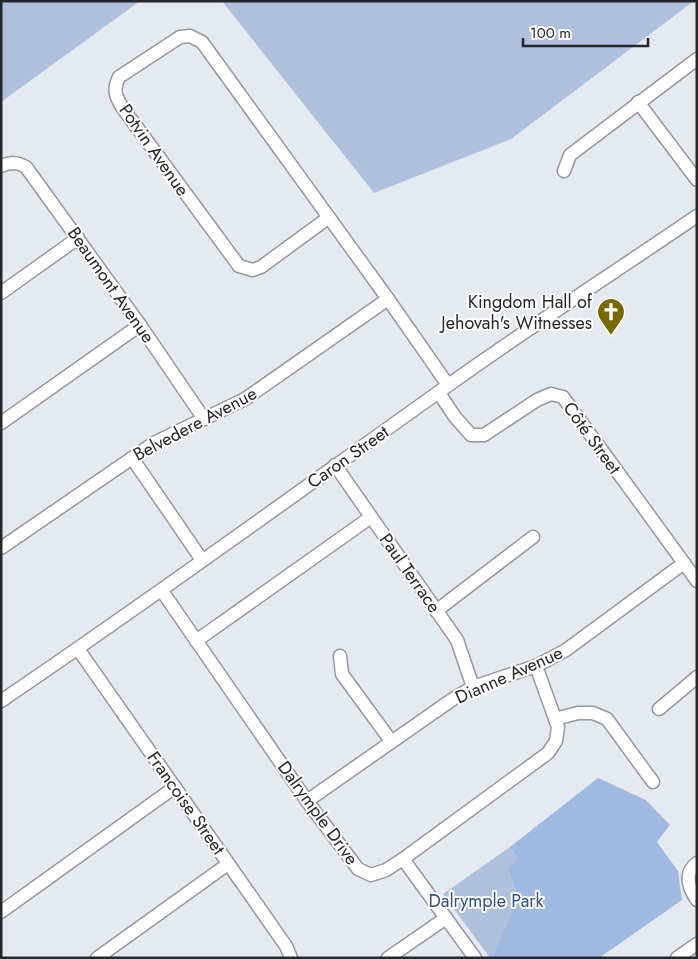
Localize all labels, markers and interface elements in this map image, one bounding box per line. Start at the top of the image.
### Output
scale bar [523,15,648,47]
text: 100 m [530,22,571,44]
street label: Potvin Avenue [113,99,195,201]
street label: Beaumont Avenue [61,222,161,348]
place label: Kingdom Hall of Jehovah's Witnesses [439,289,593,336]
church icon: Kingdom Hall of Jehovah's Witnesses [596,297,626,336]
street label: Belvedere Avenue [129,380,261,468]
street label: Côté Street [557,396,628,480]
street label: Caron Street [302,419,395,495]
street label: Paul Terrace [373,528,447,618]
street label: Dianne Avenue [451,640,567,710]
street label: Francoise Street [141,746,232,861]
street label: Dalrymple Drive [271,756,365,870]
park label: Dalrymple Park [429,888,544,914]

